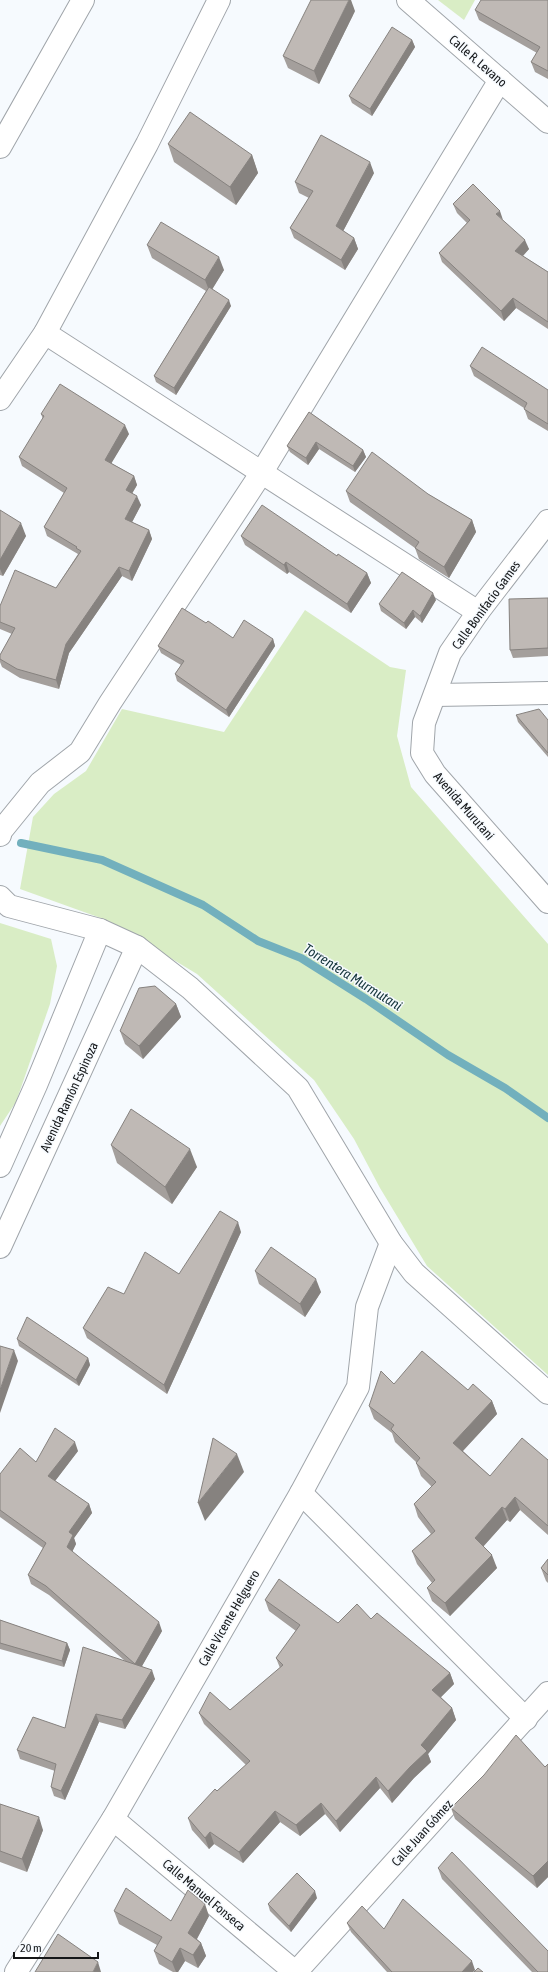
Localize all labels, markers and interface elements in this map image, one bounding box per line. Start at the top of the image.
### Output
street label: Calle R. Levano [446,32,510,90]
street label: Calle Bonifacio Games [449,557,523,652]
street label: Avenida Murutani [430,769,498,843]
water label: Torrentera Murmutani [301,940,405,1014]
street label: Avenida Ramón Espinoza [37,1040,101,1154]
street label: Calle Vicente Helguero [195,1567,263,1669]
street label: Calle Juan Gómez [388,1797,456,1869]
street label: Calle Manuel Fonseca [160,1856,248,1934]
scale bar [14,1934,98,1960]
text: 20 m [20,1941,42,1955]

